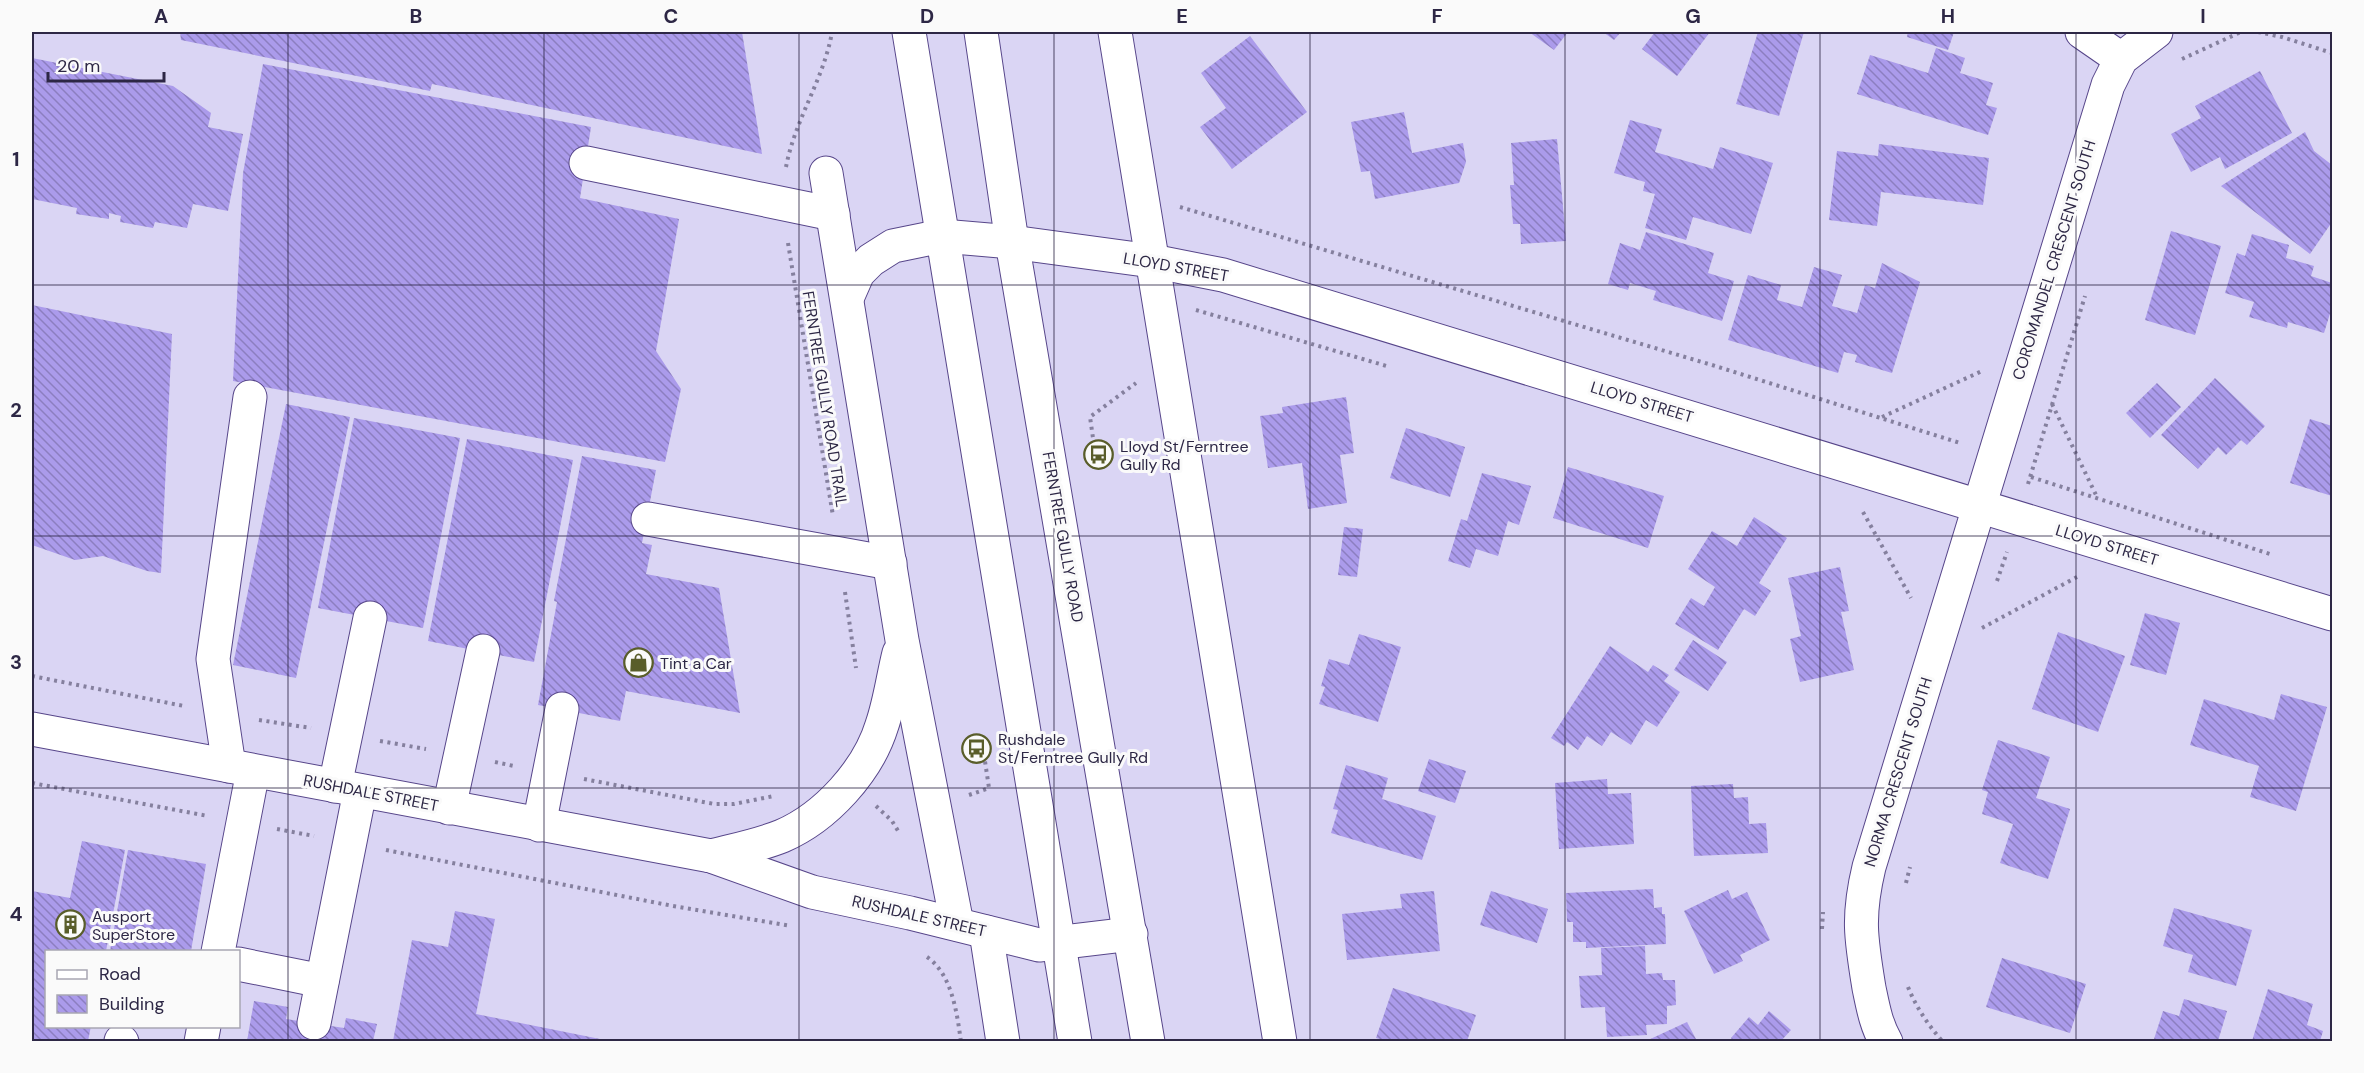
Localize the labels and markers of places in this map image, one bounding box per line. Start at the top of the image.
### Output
place label: Lloyd St/Ferntree Gully Rd [1120,436,1249,475]
bus stop icon: Lloyd St/Ferntree Gully Rd [1083,439,1115,471]
shop icon: Tint a Car [623,647,655,679]
place label: Tint a Car [660,653,732,674]
place label: Rushdale St/Ferntree Gully Rd [998,729,1148,768]
bus stop icon: Rushdale St/Ferntree Gully Rd [961,732,993,764]
place label: Ausport SuperStore [92,906,175,945]
building icon: Ausport SuperStore [55,909,87,941]

